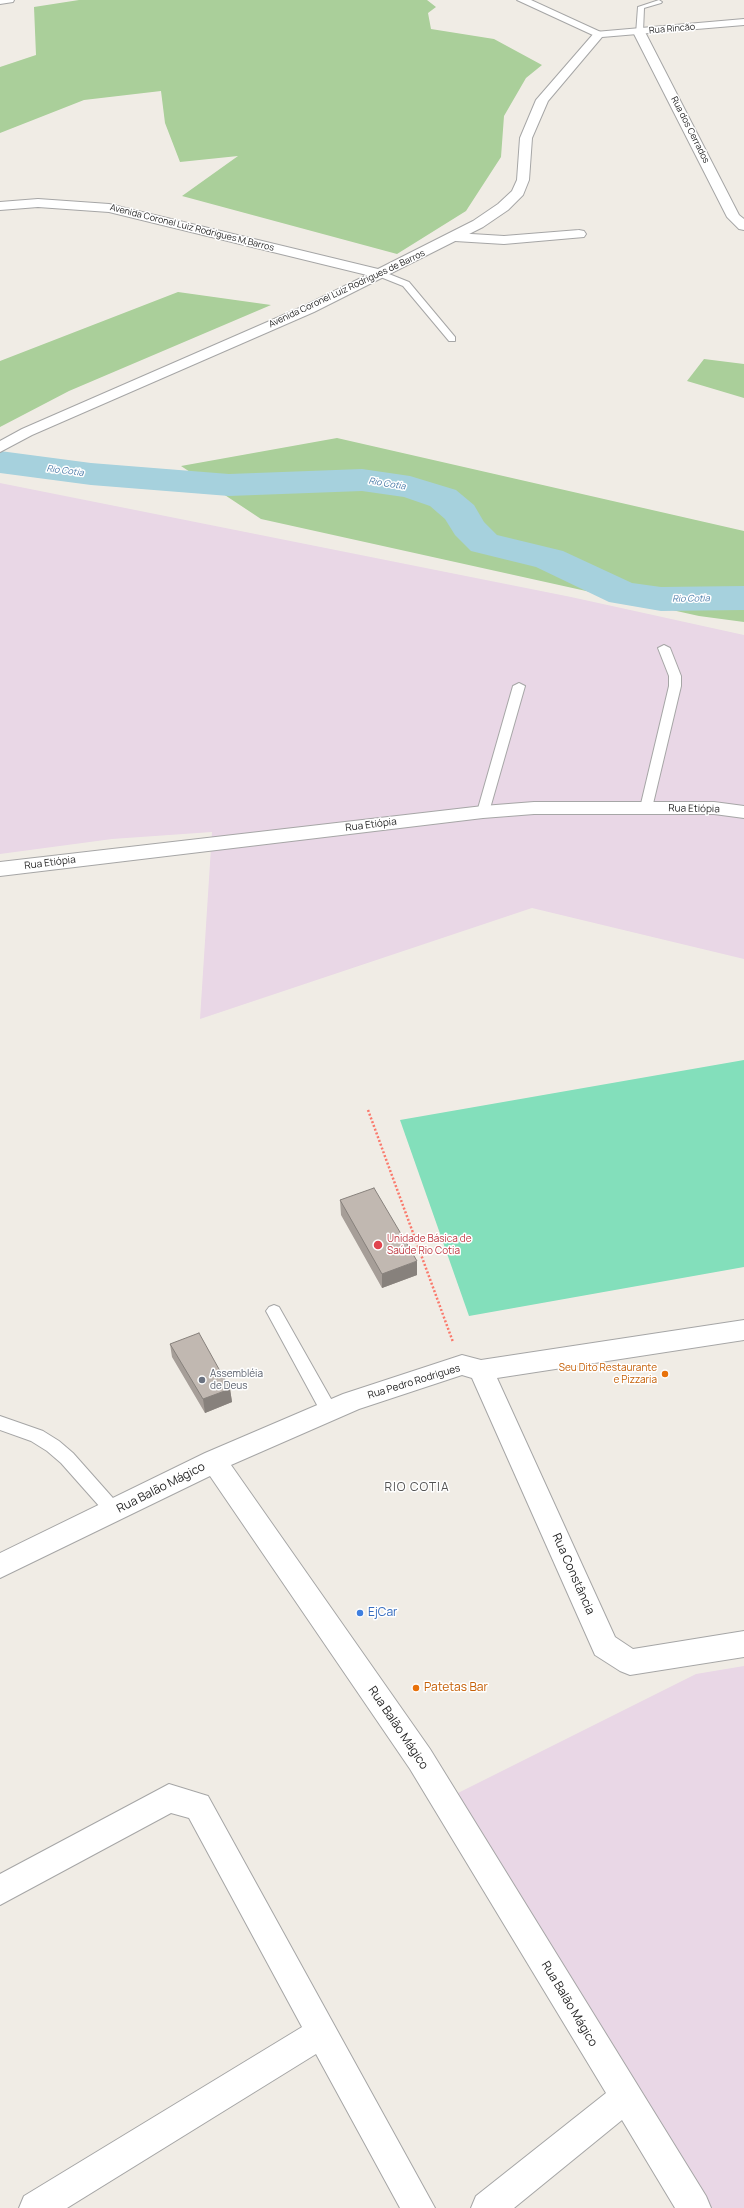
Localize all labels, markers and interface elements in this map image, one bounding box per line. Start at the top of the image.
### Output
street label: Rua Rincão [649,22,695,36]
street label: Rua dos Cerrados [669,95,711,165]
street label: Avenida Coronel Luiz Rodrigues M,Barros [109,202,275,254]
street label: Avenida Coronel Luiz Rodrigues de Barros [267,248,427,330]
water label: Rio Cotia [46,463,84,479]
water label: Rio Cotia [368,476,406,492]
water label: Rio Cotia [672,593,710,605]
street label: Rua Etiópia [668,803,720,815]
street label: Rua Etiópia [345,816,397,834]
street label: Rua Etiópia [24,854,76,872]
place label: Unidade Básica de Saúde Rio Cotia [387,1233,472,1256]
marker: Unidade Básica de Saúde Rio Cotia [372,1239,384,1251]
street label: Rua Pedro Rodrigues [366,1362,462,1402]
place label: Seu Dito Restaurante e Pizzaria [559,1362,657,1386]
place label: Assembléia de Deus [210,1368,263,1392]
marker: Seu Dito Restaurante e Pizzaria [660,1369,670,1379]
marker: Assembléia de Deus [197,1375,207,1385]
street label: Rua Balão Mágico [115,1460,207,1516]
district label: RIO COTIA [384,1481,450,1495]
street label: Rua Constância [549,1531,597,1617]
place label: EjCar [368,1606,397,1620]
marker: EjCar [355,1608,365,1618]
place label: Patetas Bar [424,1681,488,1695]
marker: Patetas Bar [411,1683,421,1693]
street label: Rua Balão Mágico [365,1684,431,1772]
street label: Rua Balão Mágico [538,1959,600,2049]

